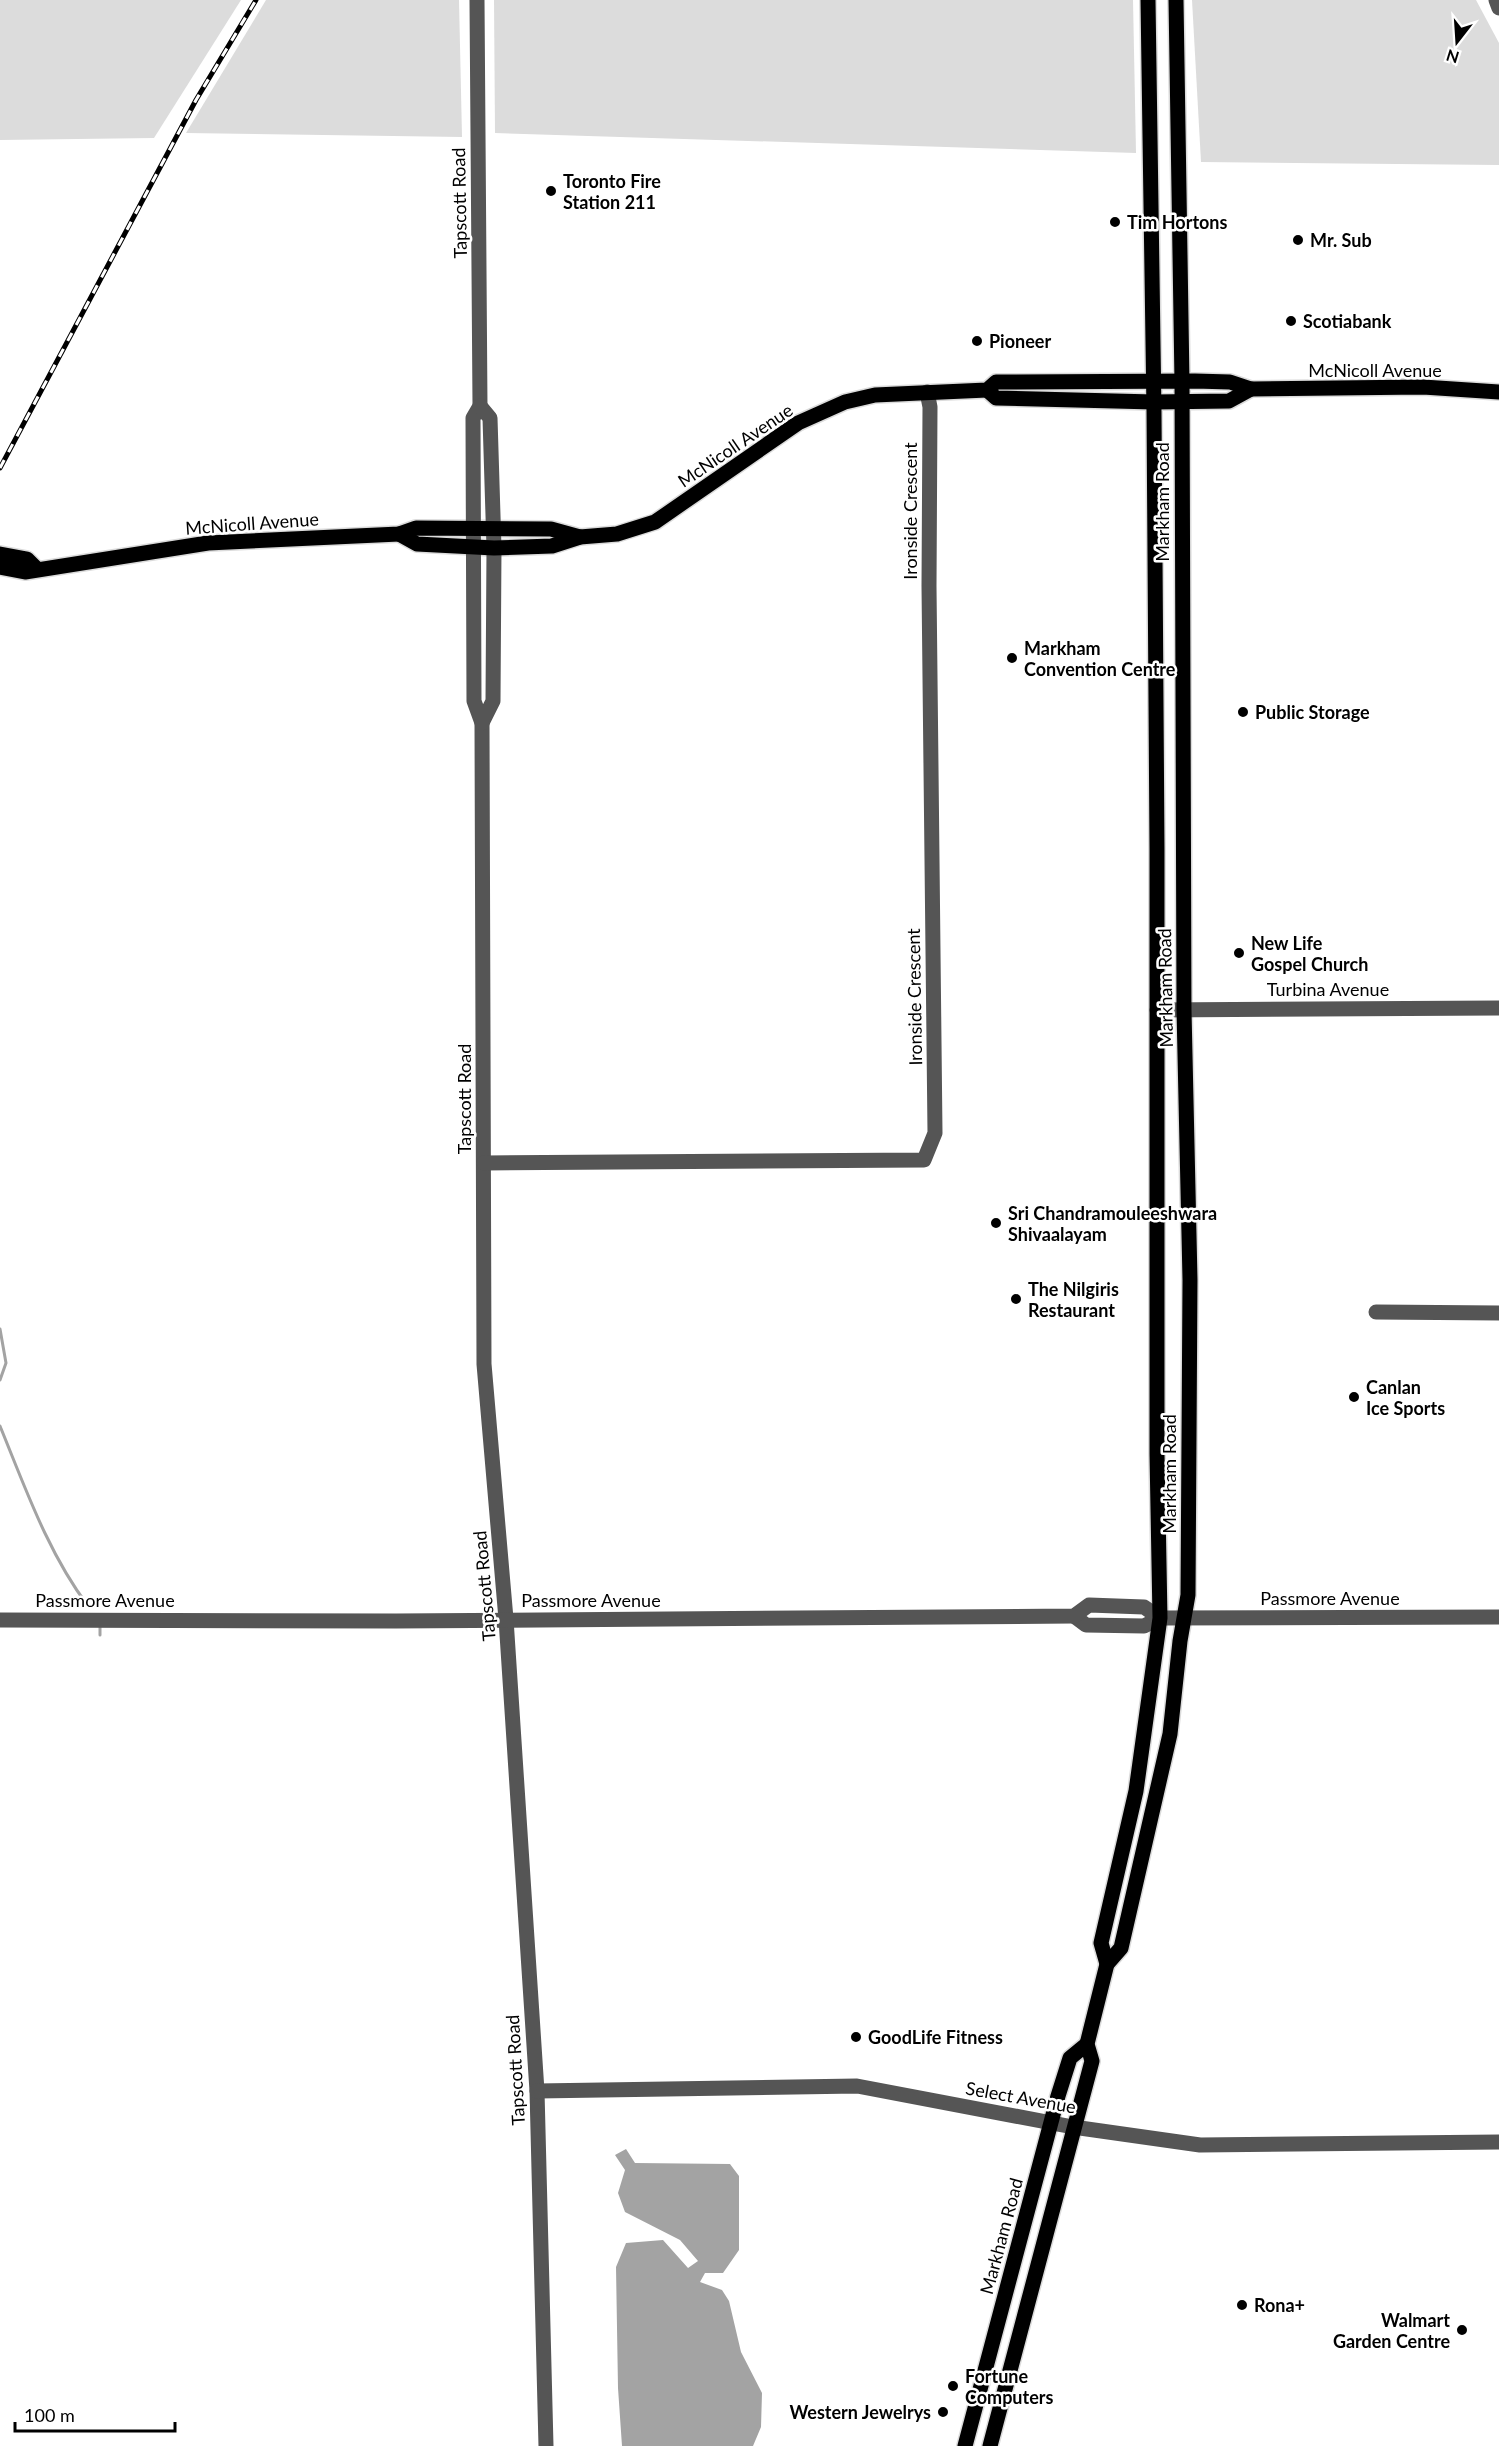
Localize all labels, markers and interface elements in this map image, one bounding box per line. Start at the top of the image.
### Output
north arrow [1427,12,1487,72]
text: N [1444,46,1461,68]
street label: Tapscott Road [447,147,471,259]
place label: Toronto Fire Station 211 [563,170,661,213]
marker: Toronto Fire Station 211 [544,184,558,198]
place label: Tim Hortons [1127,211,1228,233]
marker: Tim Hortons [1108,215,1122,229]
place label: Mr. Sub [1310,229,1372,251]
marker: Mr. Sub [1291,233,1305,247]
place label: Scotiabank [1303,310,1392,332]
marker: Scotiabank [1284,314,1298,328]
place label: Pioneer [989,330,1051,352]
marker: Pioneer [970,334,984,348]
street label: McNicoll Avenue [1308,359,1442,381]
street label: McNicoll Avenue [673,399,797,491]
street label: Ironside Crescent [899,442,921,580]
street label: Markham Road [1151,442,1173,562]
street label: McNicoll Avenue [185,507,319,539]
place label: Markham Convention Centre [1024,637,1176,680]
marker: Markham Convention Centre [1005,651,1019,665]
place label: Public Storage [1255,701,1370,723]
marker: Public Storage [1236,705,1250,719]
street label: Ironside Crescent [902,928,926,1066]
street label: Markham Road [1153,928,1177,1048]
place label: New Life Gospel Church [1251,932,1368,975]
marker: New Life Gospel Church [1232,946,1246,960]
street label: Turbina Avenue [1267,978,1389,1000]
street label: Tapscott Road [453,1044,475,1154]
place label: Sri Chandramouleeshwara Shivaalayam [1008,1202,1217,1245]
marker: Sri Chandramouleeshwara Shivaalayam [989,1216,1003,1230]
place label: The Nilgiris Restaurant [1028,1278,1119,1321]
marker: The Nilgiris Restaurant [1009,1292,1023,1306]
place label: Canlan Ice Sports [1366,1376,1445,1419]
marker: Canlan Ice Sports [1347,1390,1361,1404]
street label: Markham Road [1158,1414,1180,1534]
street label: Tapscott Road [468,1530,500,1642]
street label: Passmore Avenue [1260,1587,1400,1609]
street label: Passmore Avenue [35,1589,175,1611]
street label: Passmore Avenue [521,1589,661,1611]
street label: Tapscott Road [501,2014,529,2126]
place label: GoodLife Fitness [868,2026,1003,2048]
marker: GoodLife Fitness [849,2030,863,2044]
street label: Select Avenue [964,2076,1078,2118]
street label: Markham Road [975,2175,1027,2297]
place label: Rona+ [1254,2294,1305,2316]
marker: Rona+ [1235,2298,1249,2312]
place label: Walmart Garden Centre [1333,2309,1450,2352]
marker: Walmart Garden Centre [1455,2323,1469,2337]
place label: Fortune Computers [965,2365,1053,2408]
marker: Fortune Computers [946,2379,960,2393]
scale bar [15,2395,176,2433]
place label: Western Jewelrys [789,2401,931,2423]
text: 100 m [24,2404,75,2426]
marker: Western Jewelrys [936,2405,950,2419]

